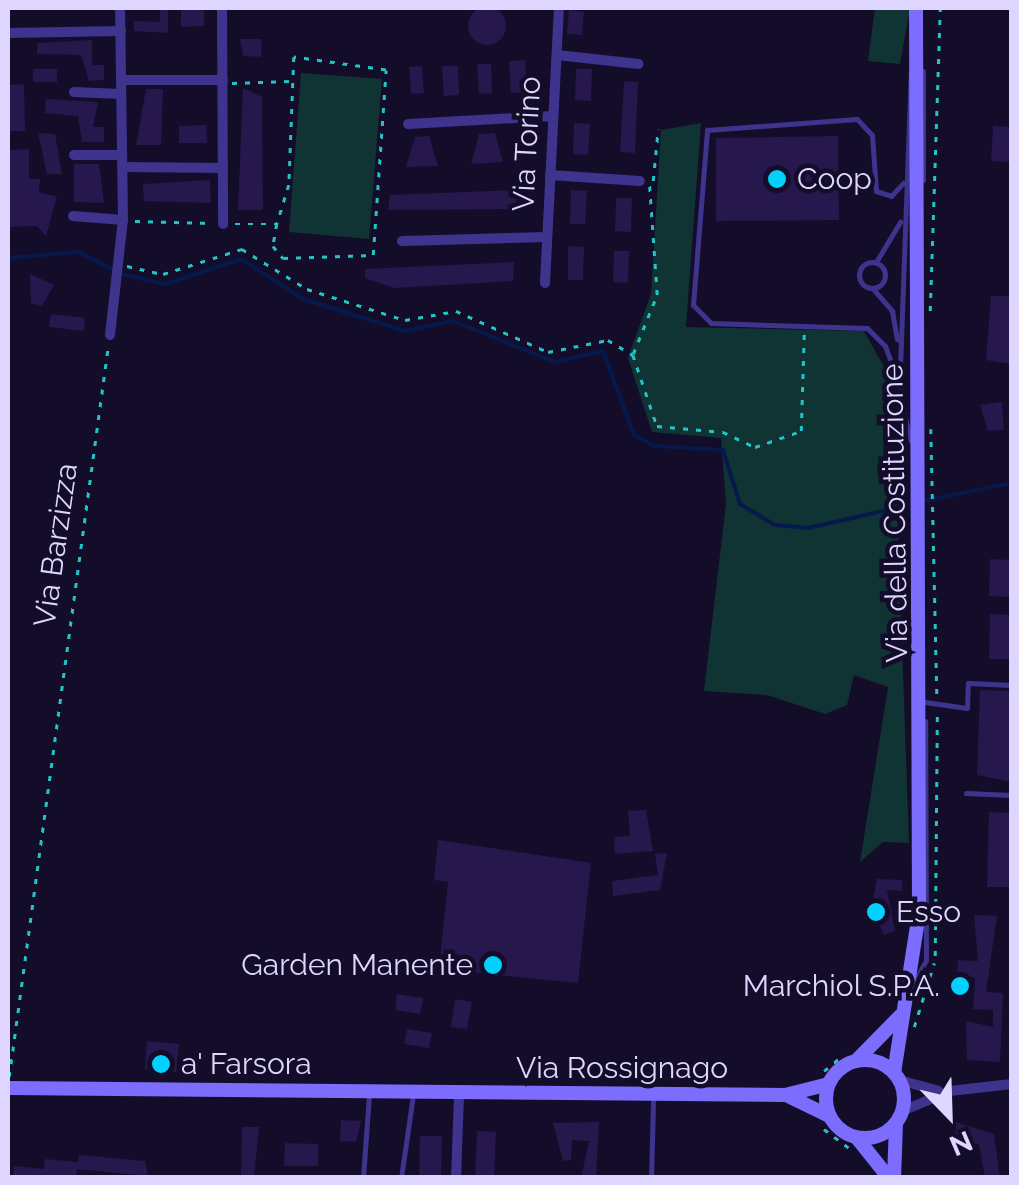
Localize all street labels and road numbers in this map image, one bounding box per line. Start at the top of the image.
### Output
street label: Via Torino [505,75,549,213]
street label: Via della Costituzione [874,363,916,663]
street label: Via Barzizza [27,461,85,629]
street label: Via Rossignago [516,1050,728,1086]

